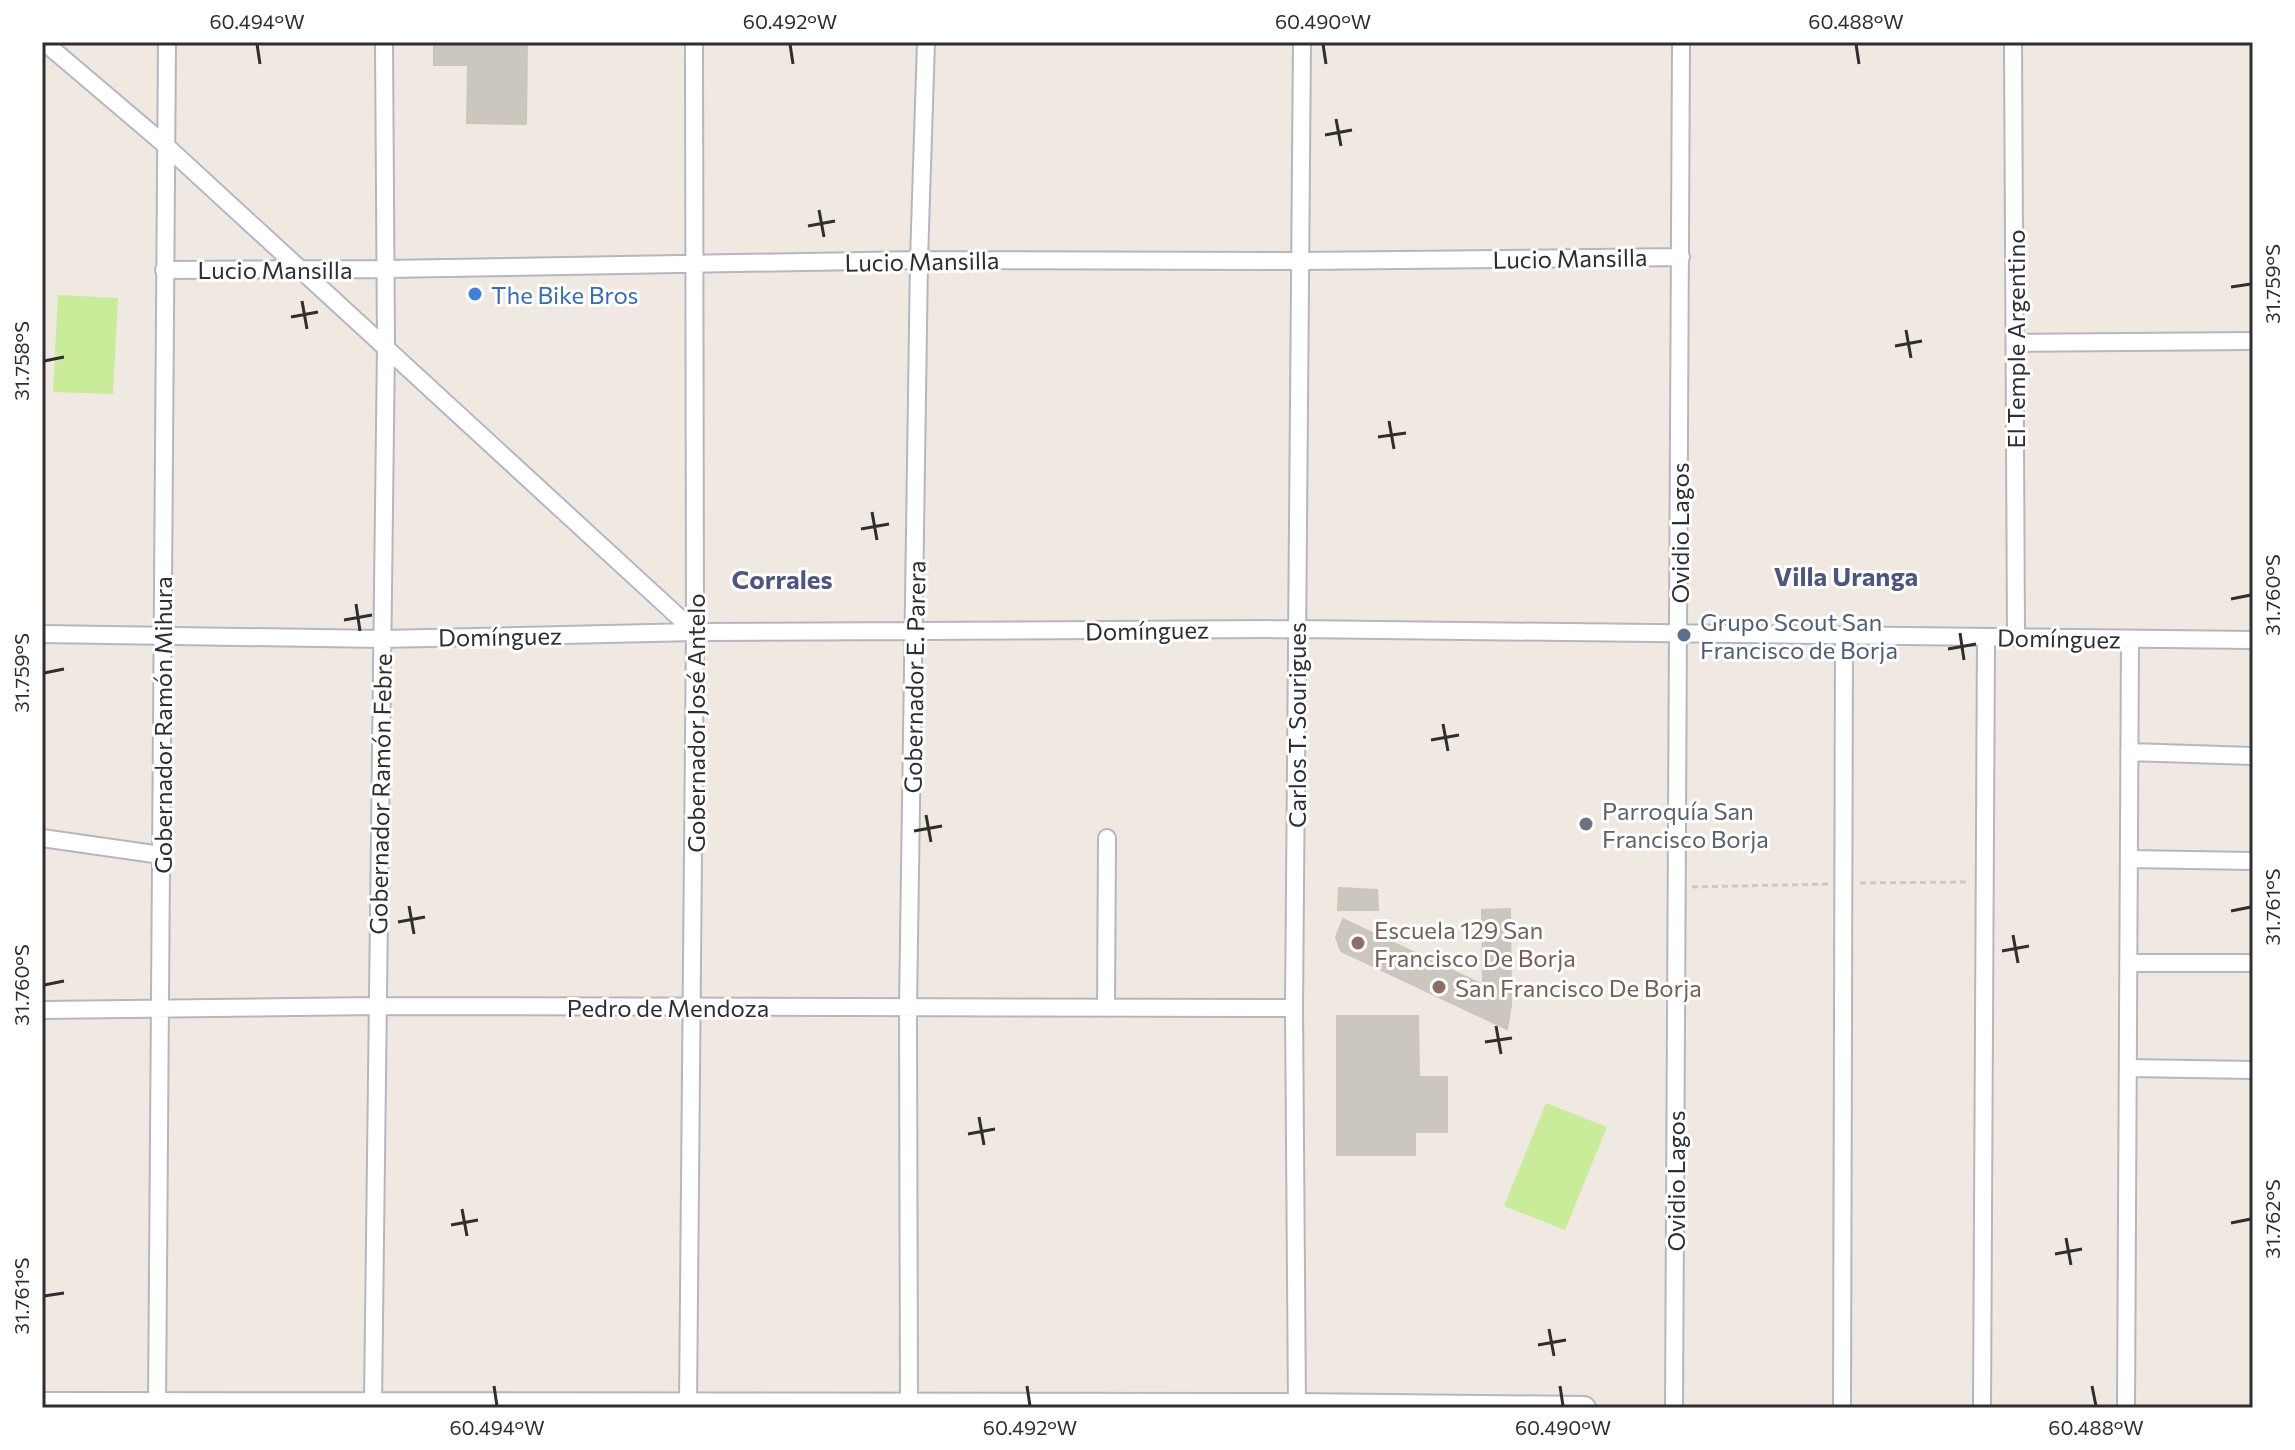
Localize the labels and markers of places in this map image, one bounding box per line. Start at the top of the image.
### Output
place label: The Bike Bros [491,280,638,309]
marker: The Bike Bros [466,285,484,303]
place label: Grupo Scout San Francisco de Borja [1700,607,1898,664]
marker: Grupo Scout San Francisco de Borja [1675,626,1693,644]
place label: Parroquía San Francisco Borja [1602,796,1769,853]
marker: Parroquía San Francisco Borja [1577,815,1595,833]
place label: Escuela 129 San Francisco De Borja [1374,915,1576,972]
marker: Escuela 129 San Francisco De Borja [1349,934,1367,952]
place label: San Francisco De Borja [1455,973,1702,1002]
marker: San Francisco De Borja [1430,978,1448,996]

